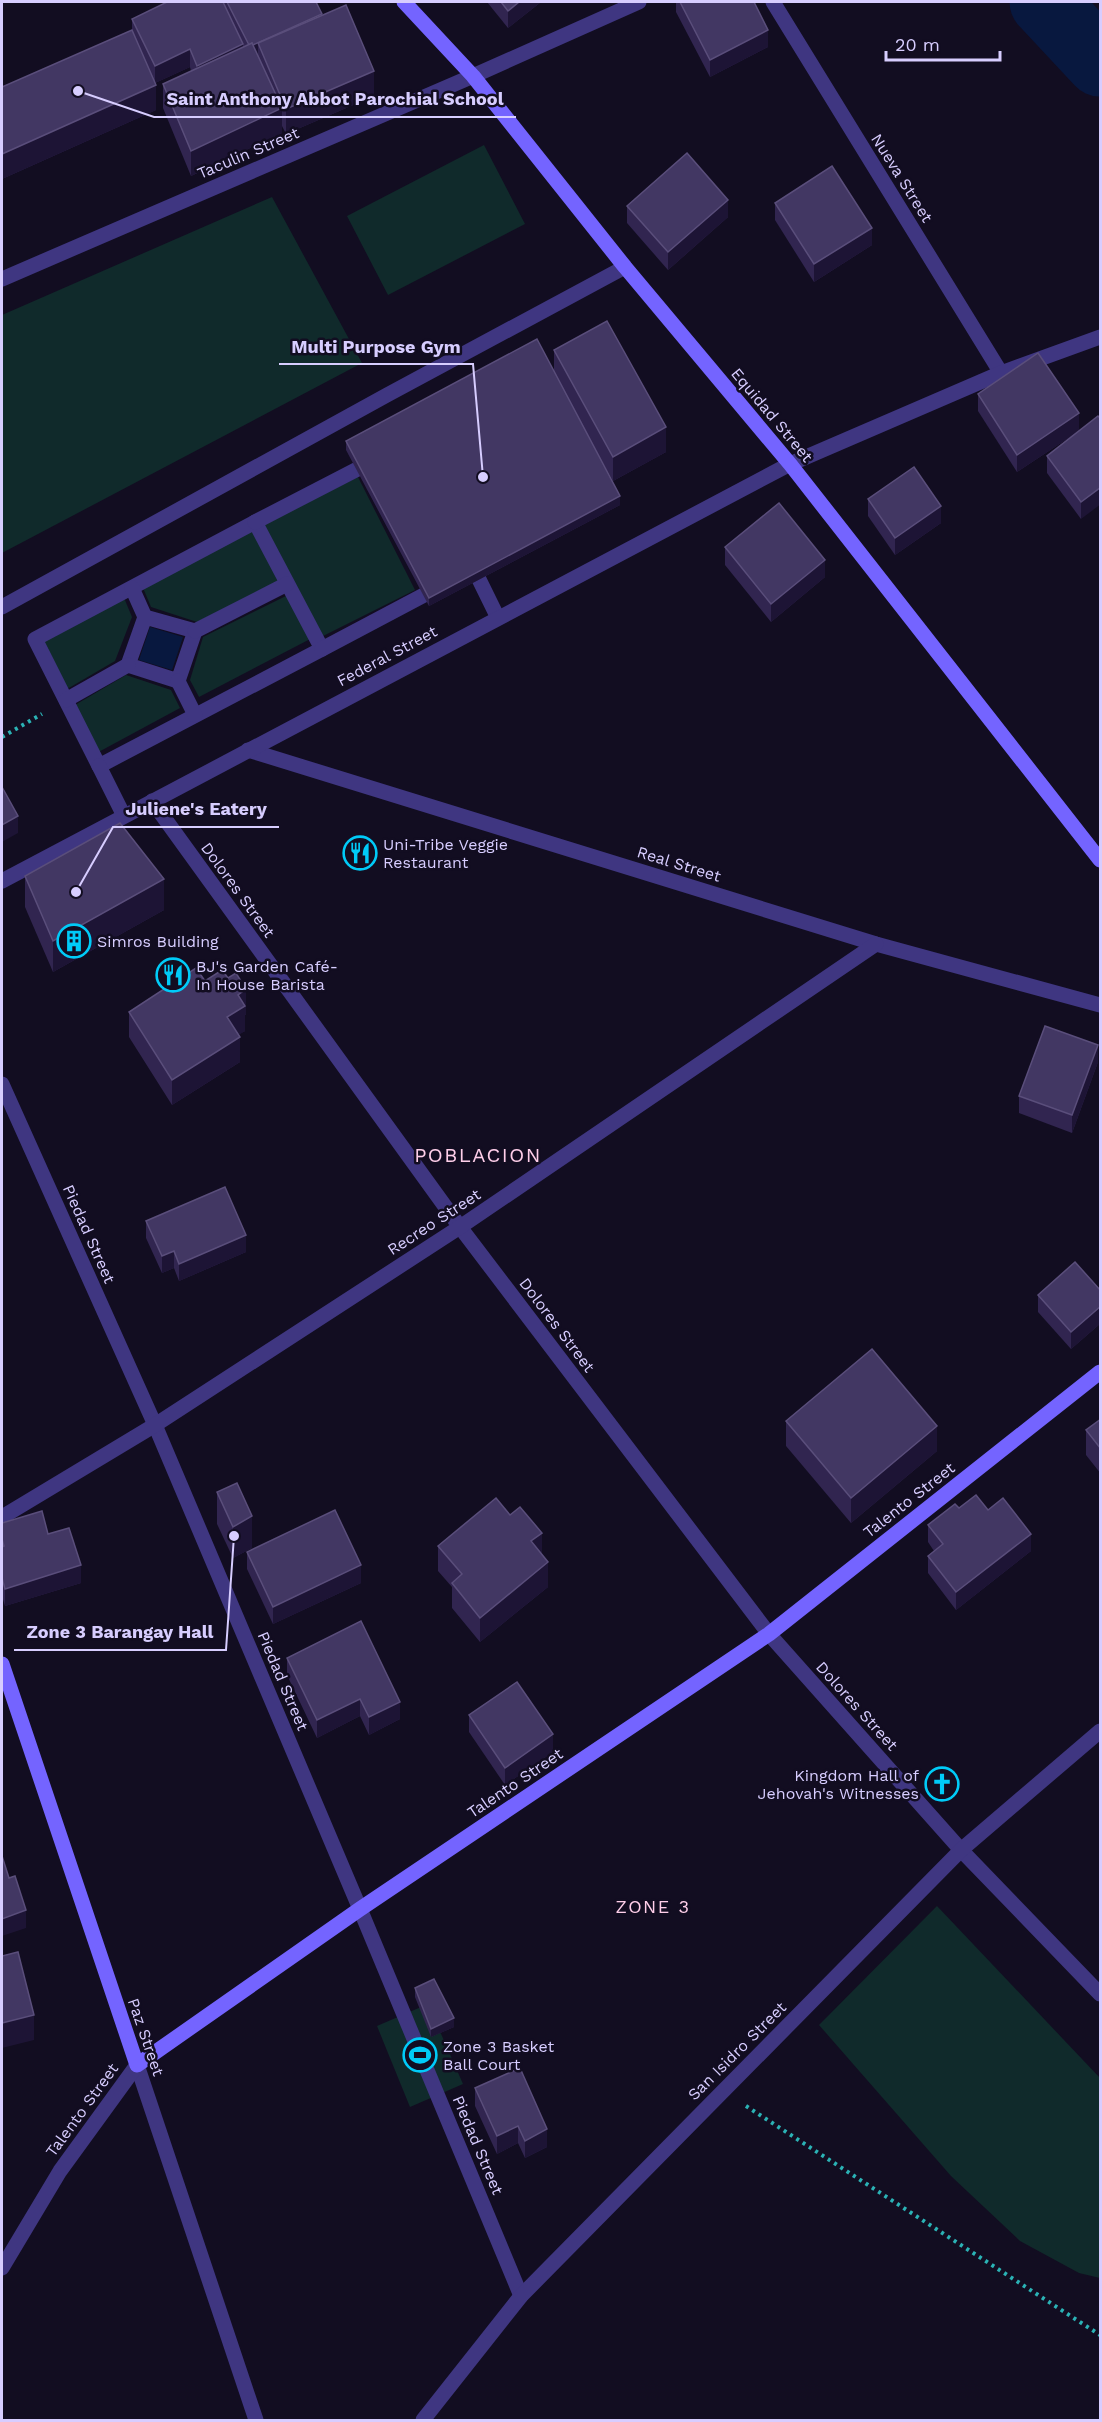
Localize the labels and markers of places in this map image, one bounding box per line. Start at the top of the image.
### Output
callout: Saint Anthony Abbot Parochial School [154,81,516,117]
callout: Multi Purpose Gym [279,328,473,364]
callout: Juliene's Eatery [113,791,279,827]
restaurant icon: Uni-Tribe Veggie Restaurant [342,835,378,871]
place label: Uni-Tribe Veggie Restaurant [383,835,508,872]
building icon: Simros Building [56,923,92,959]
place label: Simros Building [97,932,219,951]
restaurant icon: BJ's Garden Café- In House Barista [155,957,191,993]
place label: BJ's Garden Café- In House Barista [196,957,338,994]
callout: Zone 3 Barangay Hall [14,1614,226,1650]
place label: Kingdom Hall of Jehovah's Witnesses [758,1766,920,1803]
church icon: Kingdom Hall of Jehovah's Witnesses [924,1766,960,1802]
sports icon: Zone 3 Basket Ball Court [402,2037,438,2073]
place label: Zone 3 Basket Ball Court [443,2037,554,2074]

